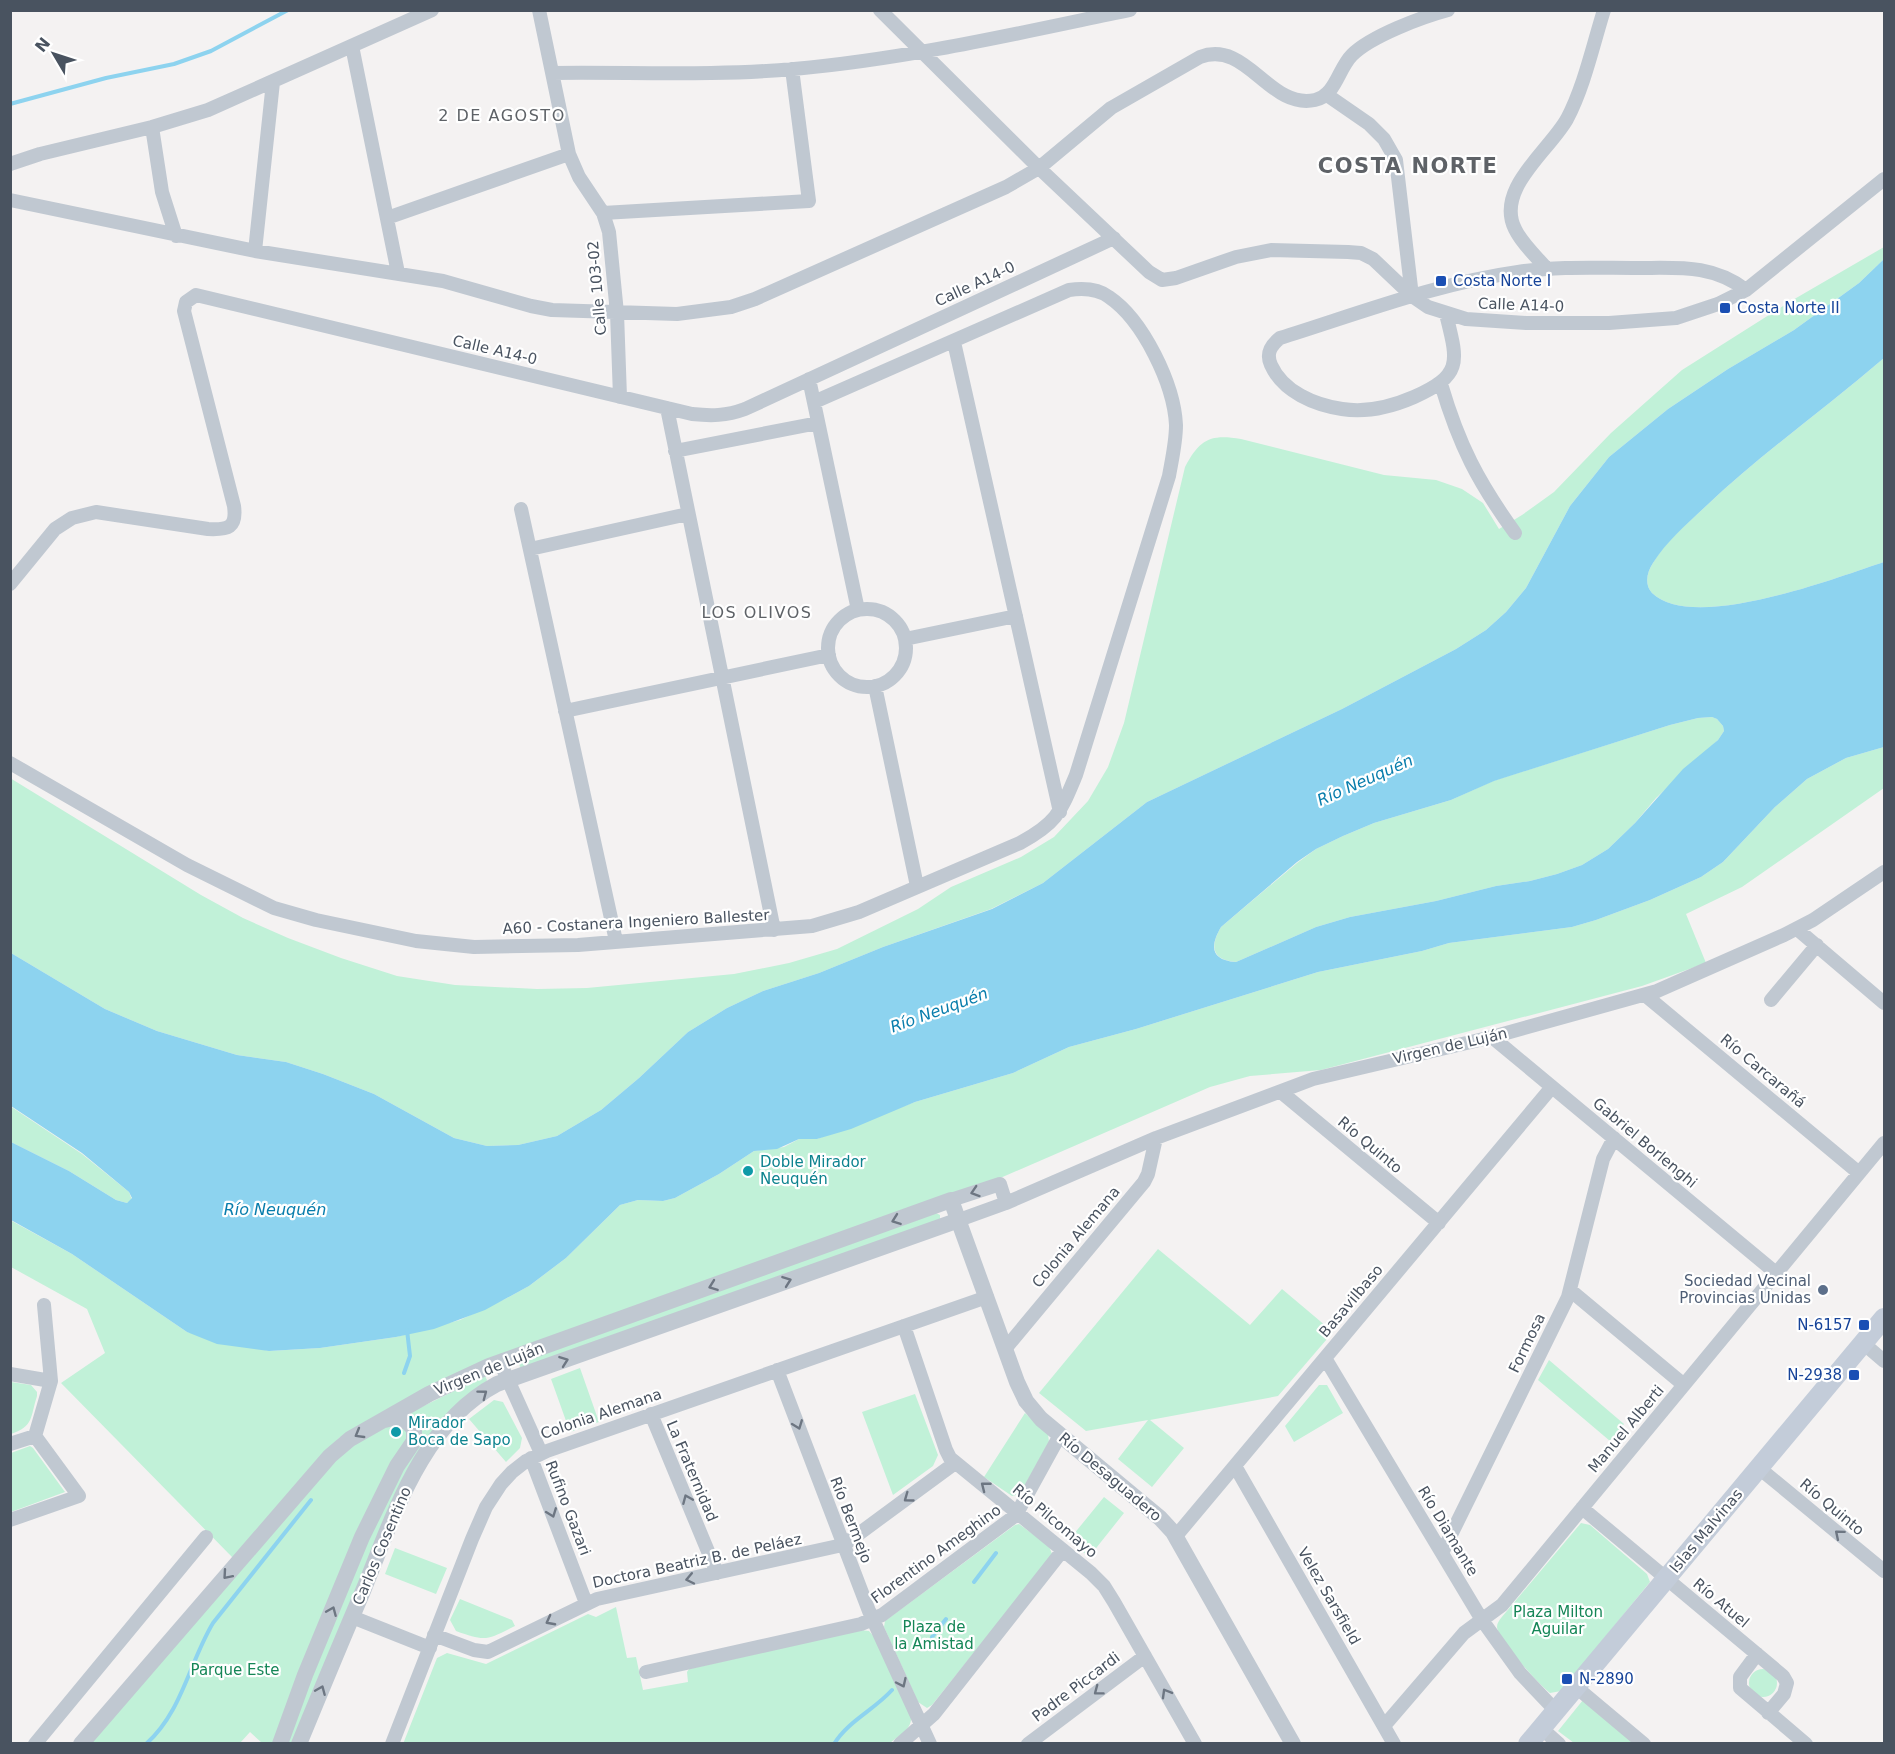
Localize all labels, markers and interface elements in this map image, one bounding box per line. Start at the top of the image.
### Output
north arrow [24,24,84,84]
text: N [31,34,54,56]
district label: 2 DE AGOSTO [438,106,566,125]
district label: COSTA NORTE [1318,154,1498,178]
street label: Calle 103-02 [584,240,610,336]
street label: Calle A14-0 [932,258,1018,310]
place label: Costa Norte I [1453,272,1551,290]
marker: Costa Norte I [1434,274,1448,288]
street label: Calle A14-0 [1478,294,1564,316]
place label: Costa Norte II [1737,299,1840,317]
marker: Costa Norte II [1718,301,1732,315]
street label: Calle A14-0 [451,332,539,368]
district label: LOS OLIVOS [702,603,812,622]
water label: Río Neuquén [1314,750,1416,810]
street label: A60 - Costanera Ingeniero Ballester [502,906,771,938]
water label: Río Neuquén [888,984,990,1036]
street label: Virgen de Luján [1391,1024,1509,1068]
street label: Río Carcarañá [1717,1030,1809,1112]
street label: Gabriel Borlenghi [1589,1094,1701,1192]
street label: Río Quinto [1334,1113,1406,1177]
place label: Doble Mirador Neuquén [760,1153,867,1188]
marker: Doble Mirador Neuquén [741,1164,755,1178]
street label: Colonia Alemana [1028,1183,1124,1291]
one-way arrow [970,1185,981,1197]
water label: Río Neuquén [224,1200,326,1219]
one-way arrow [891,1213,902,1225]
street label: Basavilbaso [1315,1261,1387,1341]
place label: Sociedad Vecinal Provincias Unidas [1679,1272,1811,1307]
one-way arrow [781,1276,792,1289]
one-way arrow [708,1279,719,1291]
marker: Sociedad Vecinal Provincias Unidas [1816,1283,1830,1297]
street label: Formosa [1505,1310,1549,1376]
place label: N-6157 [1797,1316,1852,1334]
marker: N-6157 [1857,1318,1871,1332]
street label: Virgen de Luján [431,1339,547,1399]
one-way arrow [558,1356,569,1369]
place label: N-2938 [1787,1366,1842,1384]
marker: N-2938 [1847,1368,1861,1382]
street label: Manuel Alberti [1584,1382,1668,1476]
street label: Colonia Alemana [538,1385,664,1443]
one-way arrow [477,1390,488,1401]
place label: Mirador Boca de Sapo [408,1414,511,1449]
street label: La Fraternidad [663,1418,721,1524]
one-way arrow [791,1419,803,1430]
marker: Mirador Boca de Sapo [389,1425,403,1439]
one-way arrow [355,1427,366,1438]
street label: Río Desaguadero [1055,1429,1165,1525]
street label: Rufino Gazari [542,1458,594,1558]
street label: Río Bermejo [826,1474,876,1566]
street label: Río Quinto [1796,1475,1868,1539]
street label: Río Pilcomayo [1009,1480,1101,1562]
one-way arrow [980,1482,991,1493]
street label: Río Diamante [1414,1483,1482,1579]
street label: Carlos Cosentino [349,1484,415,1608]
street label: Islas Malvinas [1666,1485,1746,1577]
one-way arrow [904,1491,915,1502]
one-way arrow [682,1495,694,1506]
street label: Florentino Ameghino [868,1501,1004,1607]
one-way arrow [545,1507,557,1518]
street label: Doctora Beatriz B. de Peláez [591,1530,803,1592]
one-way arrow [1835,1530,1846,1541]
street label: Velez Sarsfield [1294,1544,1364,1648]
one-way arrow [223,1568,234,1579]
one-way arrow [685,1571,695,1584]
street label: Río Atuel [1689,1574,1753,1632]
park label: Plaza Milton Aguilar [1513,1603,1603,1638]
one-way arrow [325,1606,337,1617]
one-way arrow [546,1614,557,1625]
park label: Plaza de la Amistad [894,1618,974,1653]
street label: Padre Piccardi [1029,1648,1123,1726]
park label: Parque Este [191,1661,279,1679]
place label: N-2890 [1579,1670,1634,1688]
marker: N-2890 [1560,1672,1574,1686]
one-way arrow [895,1677,907,1688]
one-way arrow [1093,1684,1104,1695]
one-way arrow [314,1685,326,1696]
one-way arrow [1161,1689,1173,1699]

